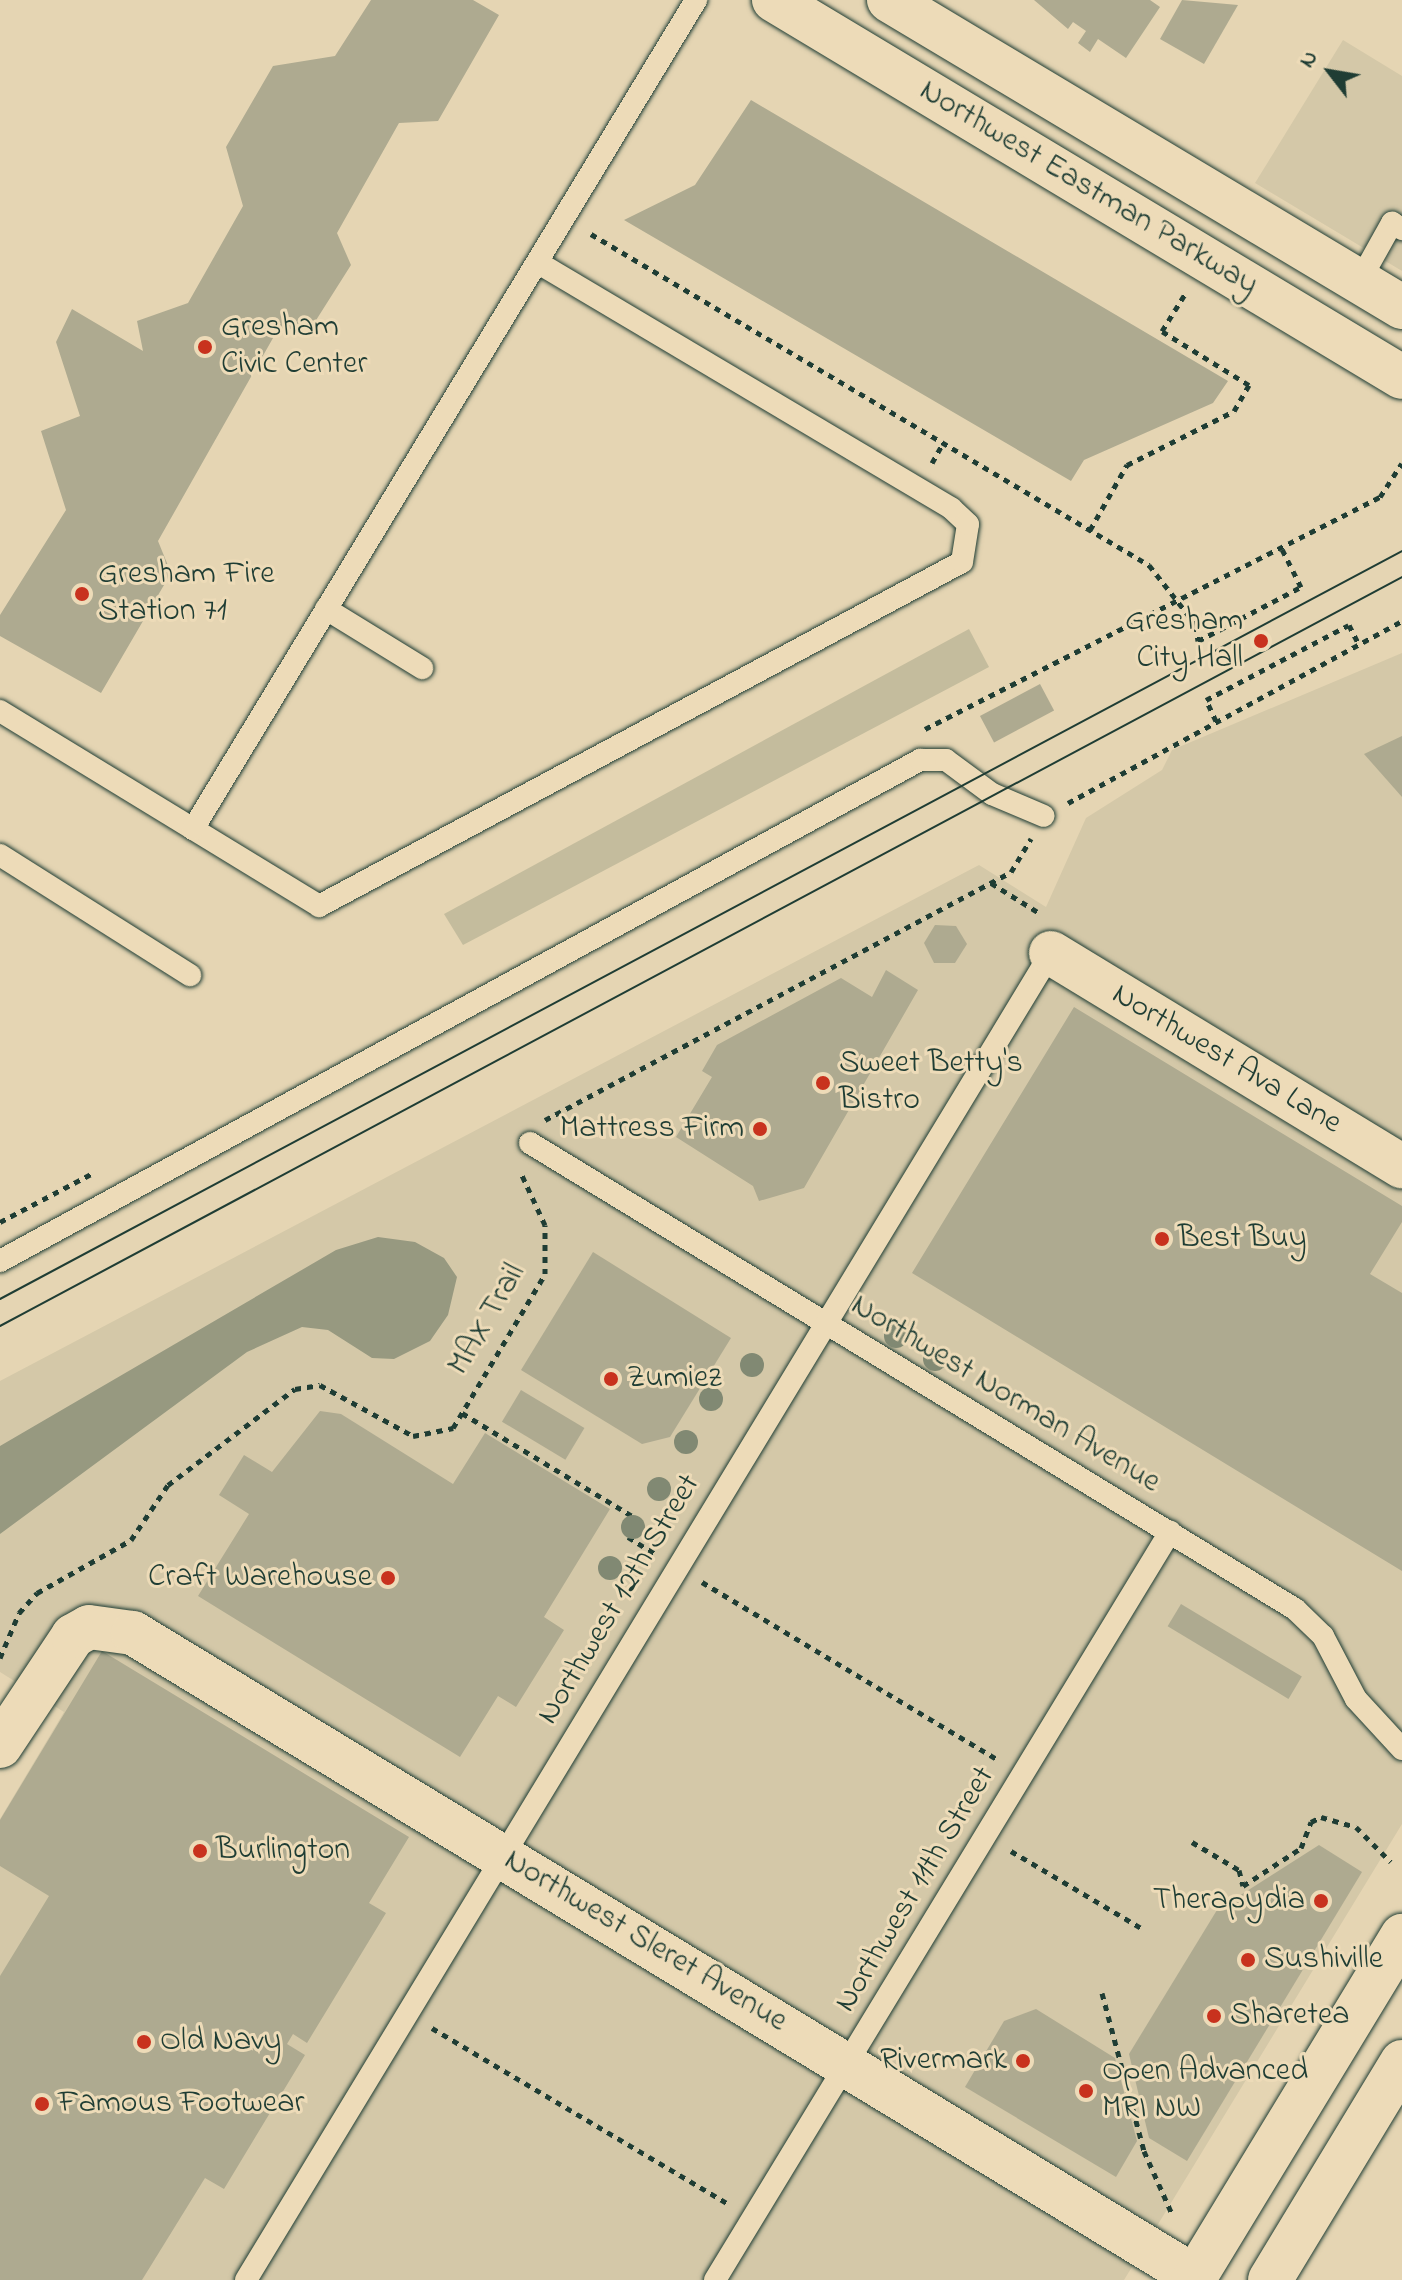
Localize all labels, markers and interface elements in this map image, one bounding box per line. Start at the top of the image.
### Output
north arrow [1290,32,1370,112]
text: N [1292,45,1327,74]
street label: Northwest Eastman Parkway [912,73,1264,305]
place label: Gresham Civic Center [221,310,367,385]
marker: Gresham Civic Center [196,338,214,356]
place label: Gresham Fire Station 71 [98,557,275,632]
marker: Gresham Fire Station 71 [73,585,91,603]
place label: Gresham City Hall [1125,604,1243,679]
marker: Gresham City Hall [1250,630,1272,652]
street label: Northwest Ava Lane [1104,976,1348,1144]
place label: Sweet Betty's Bistro [839,1046,1023,1121]
marker: Sweet Betty's Bistro [814,1074,832,1092]
place label: Mattress Firm [560,1110,744,1148]
marker: Mattress Firm [751,1120,769,1138]
place label: Best Buy [1178,1220,1306,1258]
marker: Best Buy [1153,1230,1171,1248]
street label: MAX Trail [441,1257,535,1383]
street label: Northwest Norman Avenue [843,1287,1167,1503]
place label: Zumiez [627,1360,722,1398]
marker: Zumiez [602,1370,620,1388]
street label: Northwest 12th Street [530,1468,710,1732]
place label: Craft Warehouse [148,1559,372,1597]
marker: Craft Warehouse [379,1569,397,1587]
street label: Northwest 11th Street [828,1760,1004,2020]
place label: Burlington [216,1832,350,1870]
marker: Burlington [191,1842,209,1860]
street label: Northwest Sleret Avenue [496,1842,794,2042]
place label: Therapydia [1153,1882,1305,1920]
marker: Therapydia [1312,1892,1330,1910]
place label: Sushiville [1264,1941,1383,1979]
marker: Sushiville [1239,1951,1257,1969]
place label: Sharetea [1230,1997,1350,2035]
marker: Sharetea [1205,2007,1223,2025]
place label: Old Navy [160,2023,281,2061]
marker: Old Navy [135,2033,153,2051]
place label: Rivermark [880,2042,1007,2080]
marker: Rivermark [1014,2052,1032,2070]
place label: Open Advanced MRI NW [1102,2054,1308,2129]
marker: Open Advanced MRI NW [1077,2082,1095,2100]
place label: Famous Footwear [58,2085,304,2123]
marker: Famous Footwear [33,2095,51,2113]

